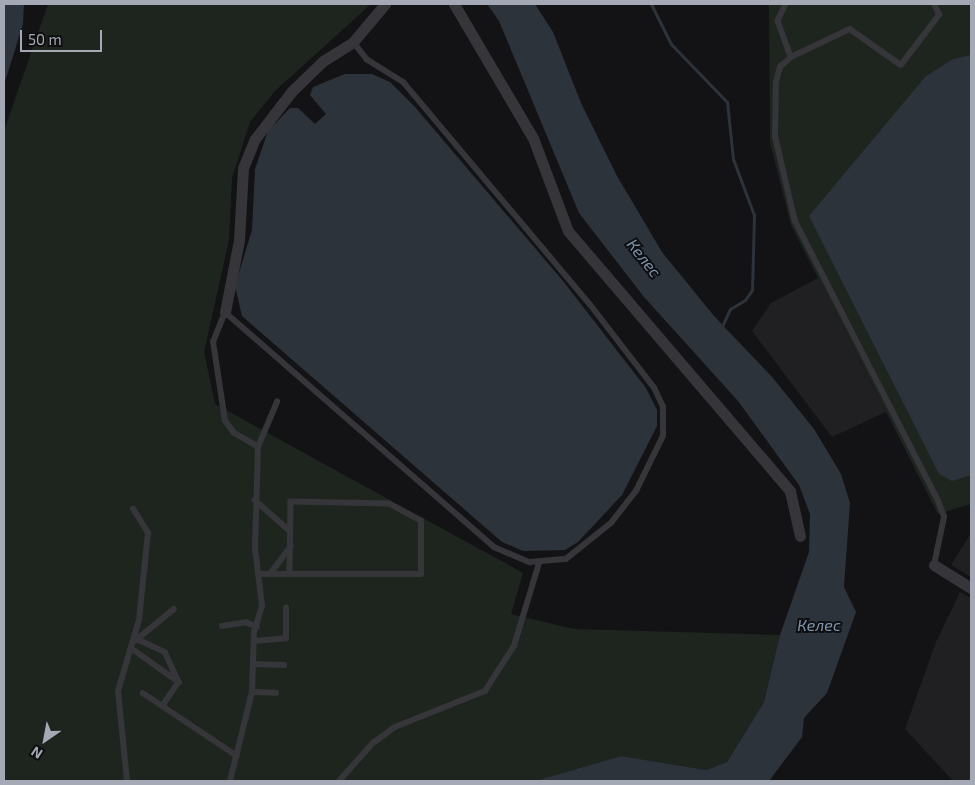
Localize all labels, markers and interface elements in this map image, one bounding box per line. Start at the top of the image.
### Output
scale bar [22,20,105,52]
text: 50 m [28,30,62,48]
water label: Келес [623,235,665,281]
water label: Келес [797,615,841,635]
north arrow [20,715,70,765]
text: N [28,743,45,763]

